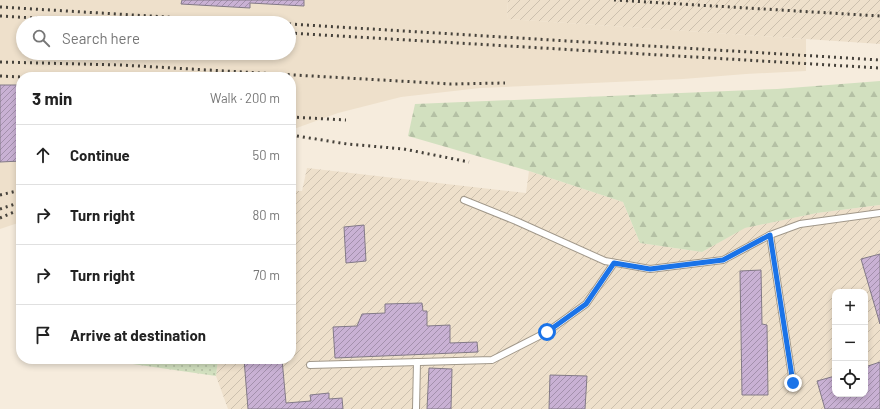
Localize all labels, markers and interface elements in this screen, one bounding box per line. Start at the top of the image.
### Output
search box [16,16,296,60]
icon: search [30,27,52,49]
text: Search here [62,29,140,47]
text: 3 min [32,88,72,108]
text: Walk · 200 m [210,90,280,106]
icon: ahead [32,144,54,166]
text: Continue [70,146,130,164]
text: 50 m [253,147,280,163]
icon: right [32,204,54,226]
text: Turn right [70,206,135,224]
text: 80 m [253,207,280,223]
icon: right [32,264,54,286]
text: Turn right [70,266,135,284]
text: 70 m [253,267,280,283]
map controls [832,289,868,397]
button: + [832,289,868,325]
route start [538,323,556,341]
icon: arrive [32,324,54,346]
button: − [832,325,868,361]
text: Arrive at destination [70,326,206,344]
button: locate [832,361,868,397]
route end [784,374,802,392]

